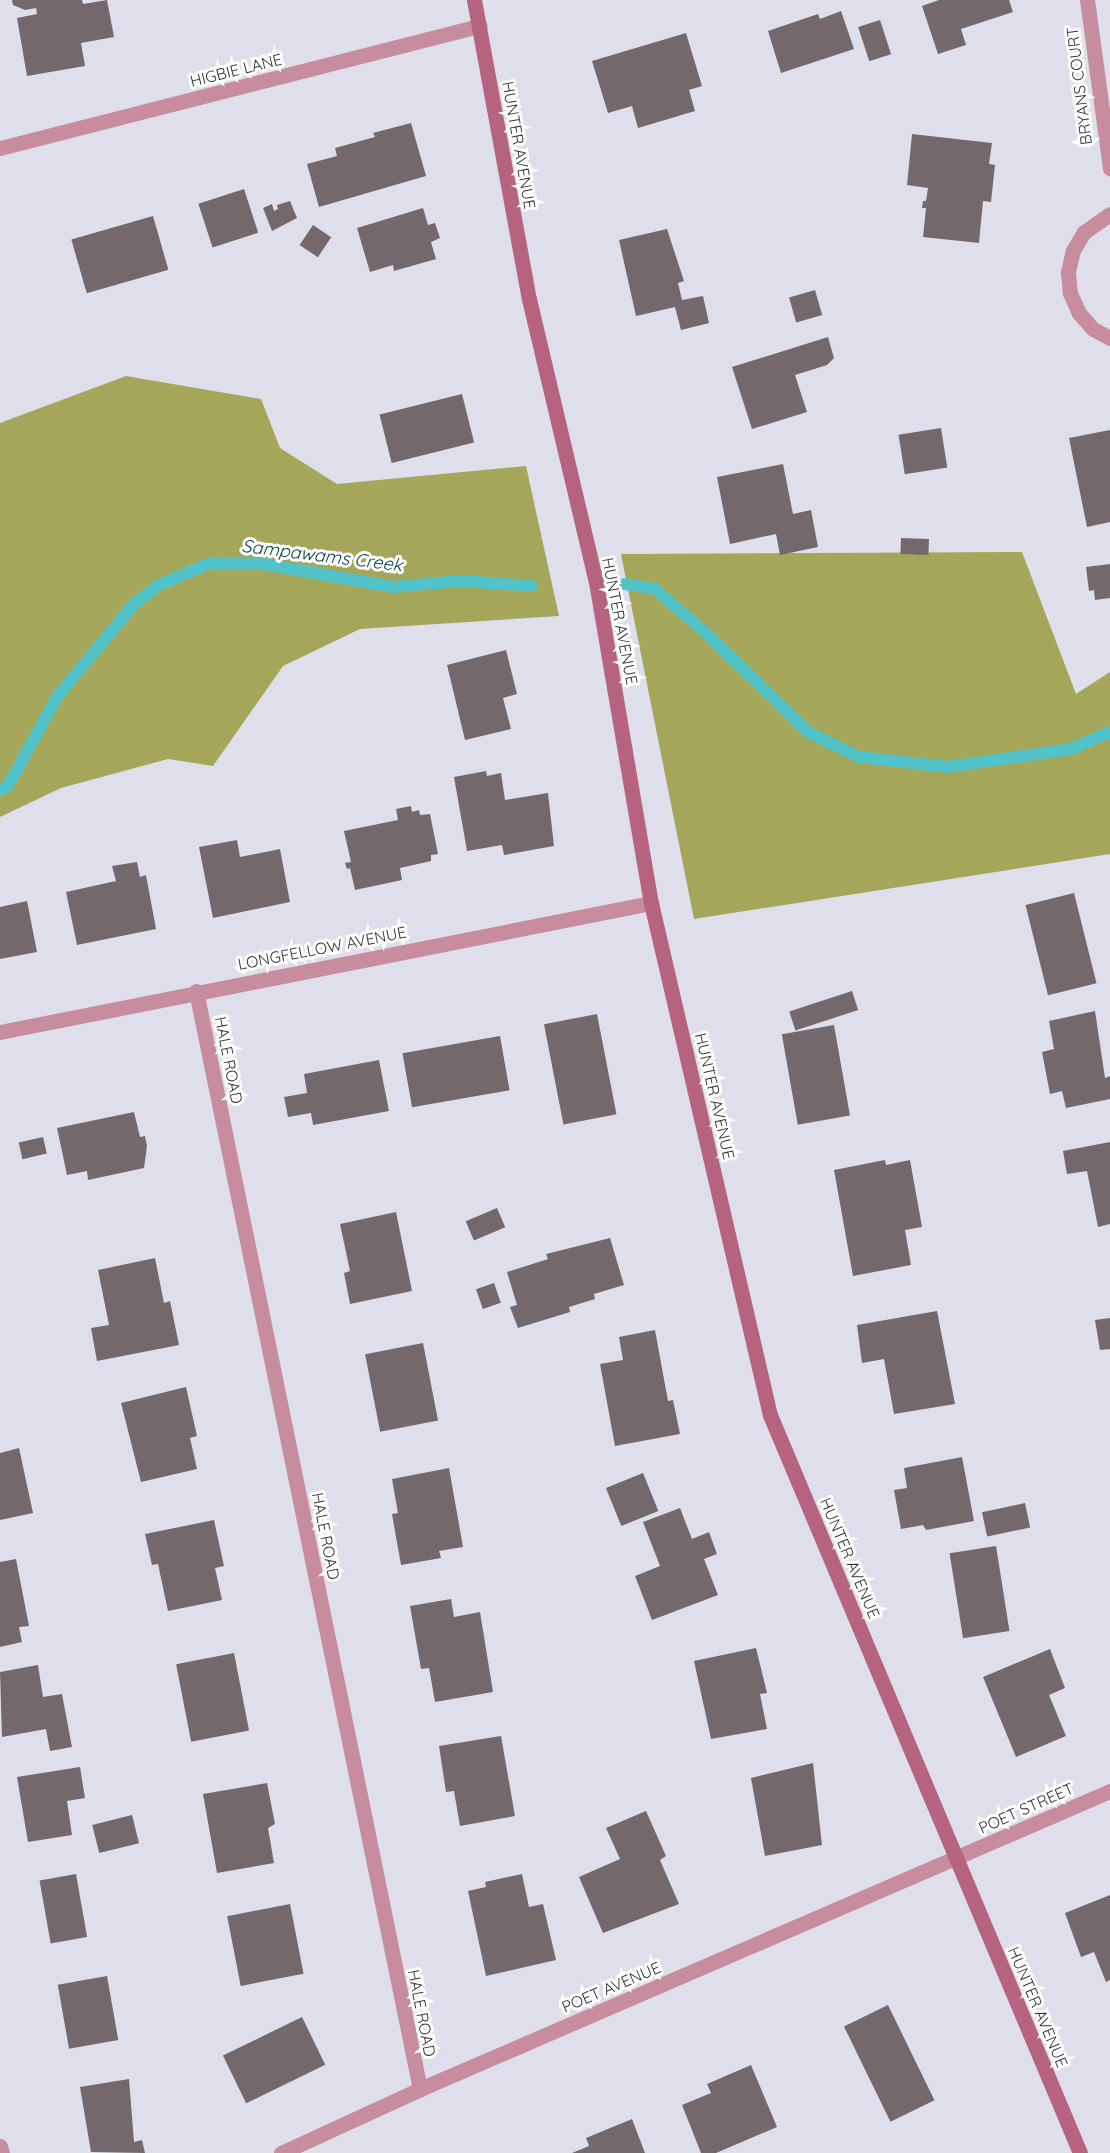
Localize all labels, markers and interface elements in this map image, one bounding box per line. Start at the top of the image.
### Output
street label: BRYANS COURT [1062,26,1096,146]
street label: HIGBIE LANE [188,49,284,91]
street label: HUNTER AVENUE [498,80,540,210]
water label: Sampawams Creek [240,535,404,577]
street label: HUNTER AVENUE [598,556,642,686]
street label: LONGFELLOW AVENUE [236,922,408,974]
street label: HALE ROAD [211,1015,247,1105]
street label: HUNTER AVENUE [691,1031,739,1161]
street label: HALE ROAD [308,1491,344,1581]
street label: HUNTER AVENUE [816,1495,884,1621]
street label: POET STREET [975,1778,1077,1838]
street label: HUNTER AVENUE [1004,1944,1072,2070]
street label: POET AVENUE [559,1958,663,2016]
street label: HALE ROAD [404,1968,440,2058]

